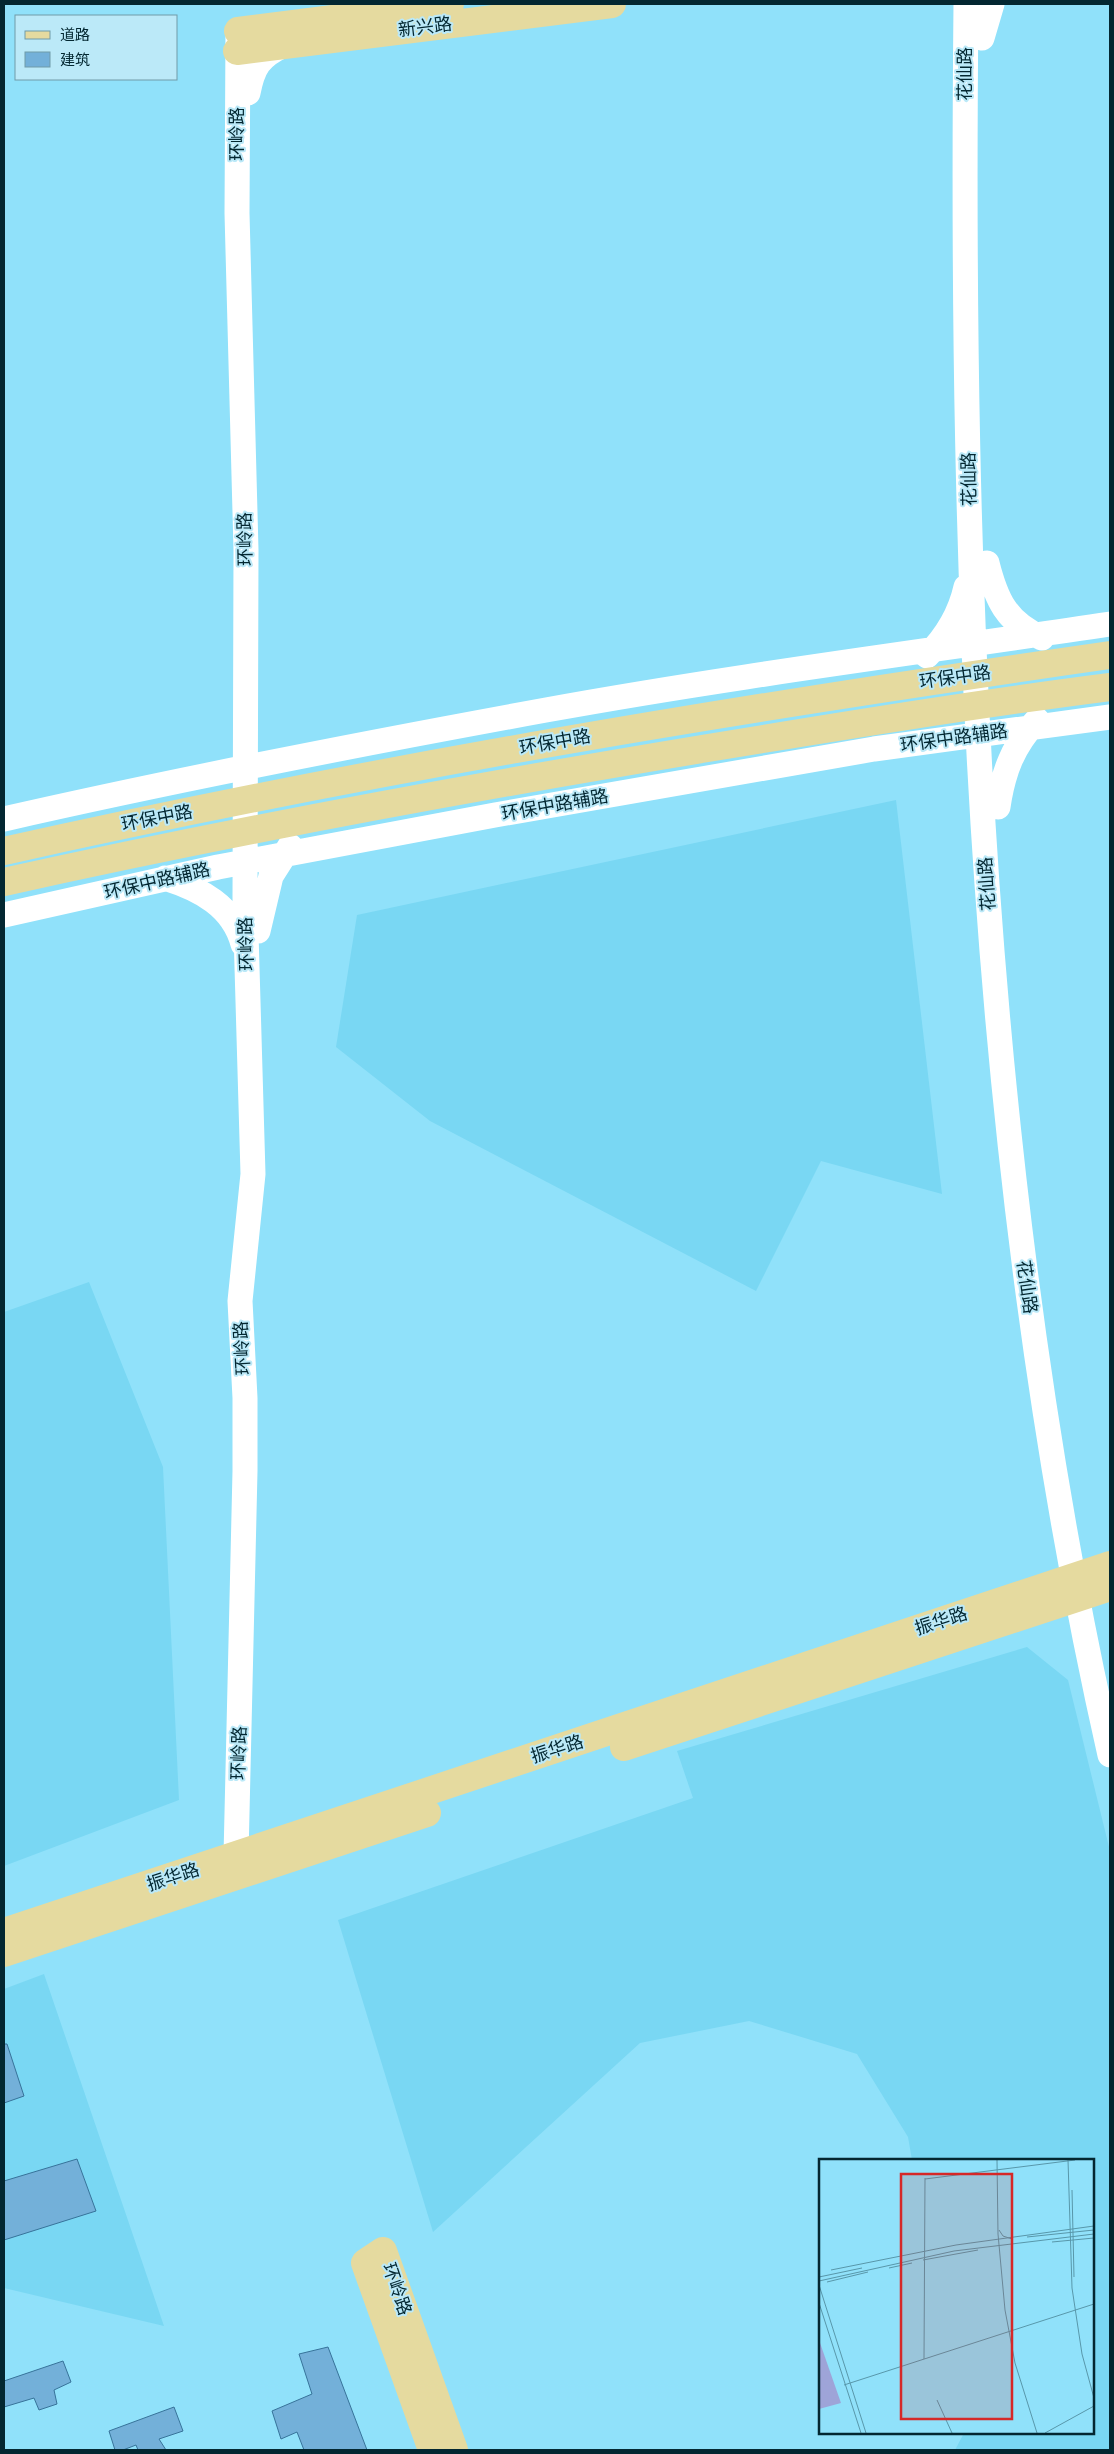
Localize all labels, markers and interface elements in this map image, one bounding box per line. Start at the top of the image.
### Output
street label: 新兴路 [397,13,453,40]
legend [15,15,178,80]
text: 道路 [60,26,90,44]
street label: 花仙路 [954,47,975,101]
text: 建筑 [60,51,90,69]
street label: 环岭路 [226,107,247,161]
street label: 花仙路 [958,452,979,506]
street label: 环岭路 [234,512,255,566]
street label: 环保中路 [918,661,992,692]
street label: 环保中路辅路 [899,720,1009,755]
street label: 环保中路 [518,725,592,758]
street label: 环保中路辅路 [500,785,610,824]
street label: 环保中路 [120,800,194,835]
street label: 花仙路 [974,856,999,912]
street label: 环保中路辅路 [102,858,212,903]
street label: 环岭路 [234,917,257,971]
street label: 花仙路 [1013,1259,1042,1315]
street label: 环岭路 [230,1321,253,1376]
street label: 振华路 [912,1602,970,1639]
street label: 环岭路 [227,1726,250,1780]
street label: 振华路 [528,1730,586,1767]
street label: 振华路 [144,1858,202,1895]
inset map [819,2159,1094,2434]
street label: 环岭路 [379,2260,416,2318]

